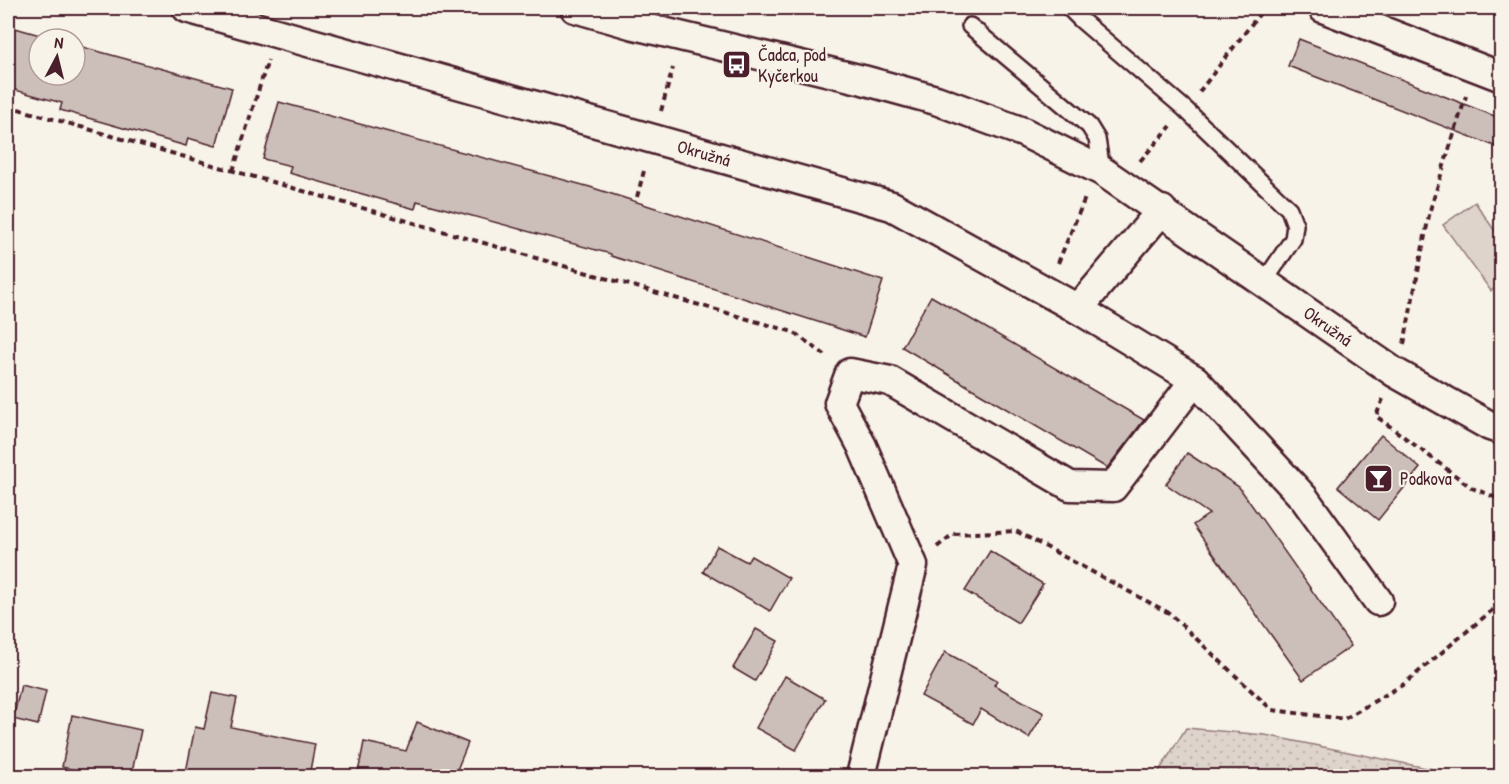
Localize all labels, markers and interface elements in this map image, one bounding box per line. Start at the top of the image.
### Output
north arrow [27,27,87,87]
text: N [53,31,65,54]
place label: Čadca, pod Kyčerkou [758,42,826,88]
bus stop icon: Čadca, pod Kyčerkou [721,48,753,80]
street label: Okružná [674,133,734,173]
street label: Okružná [1299,300,1357,352]
bar icon: Podkova [1363,462,1395,494]
place label: Podkova [1400,466,1452,491]

